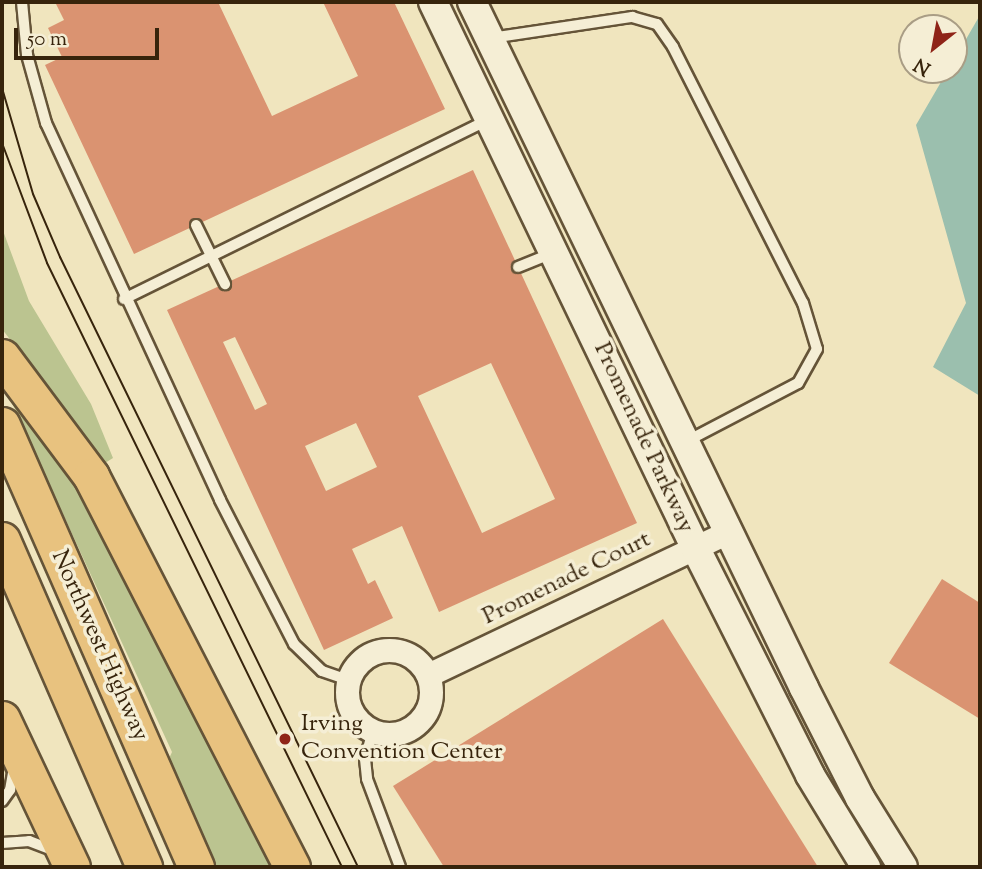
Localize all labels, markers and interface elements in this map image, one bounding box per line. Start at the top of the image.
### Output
scale bar [18,14,163,58]
north arrow [898,14,968,84]
text: 50 m [27,25,67,55]
text: N [910,50,936,81]
street label: Promenade Parkway [586,338,700,538]
street label: Promenade Court [478,526,656,632]
street label: Northwest Highway [44,546,154,746]
place label: Irving Convention Center [301,711,503,767]
marker: Irving Convention Center [275,729,295,749]

